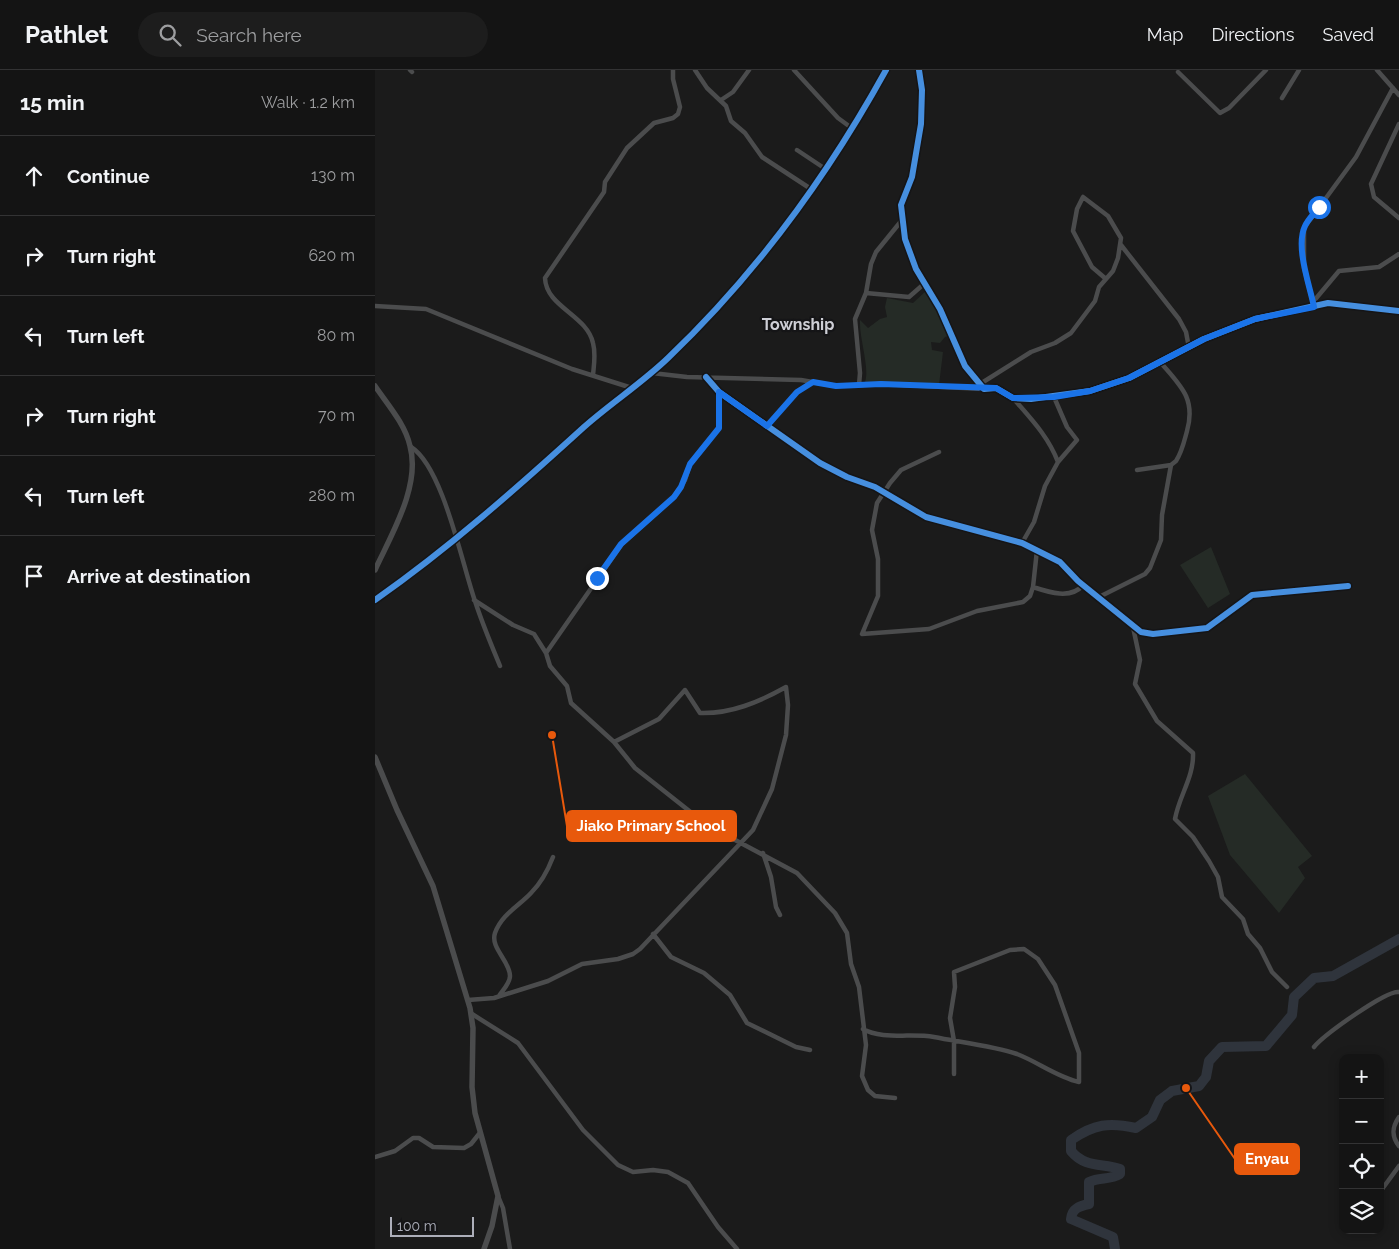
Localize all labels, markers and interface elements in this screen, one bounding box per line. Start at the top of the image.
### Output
search box [138,12,488,57]
text: Pathlet [25,20,108,49]
icon: search [156,21,184,49]
text: Search here [196,24,302,46]
text: Map [1147,24,1183,45]
text: Directions [1211,24,1295,45]
text: Saved [1323,24,1374,45]
text: 15 min [20,90,85,115]
text: Walk · 1.2 km [261,93,355,112]
icon: ahead [20,162,48,190]
text: Continue [67,165,150,187]
text: 130 m [311,166,355,185]
route start [1308,196,1331,219]
icon: right [20,242,48,270]
text: Turn right [67,245,156,267]
text: 620 m [308,246,355,265]
district label: Township [762,315,834,334]
icon: left [20,322,48,350]
text: Turn left [67,325,144,347]
text: 80 m [317,326,355,345]
icon: right [20,402,48,430]
text: Turn right [67,405,156,427]
text: 70 m [318,406,355,425]
icon: left [20,482,48,510]
text: Turn left [67,485,144,507]
text: 280 m [309,486,355,505]
icon: arrive [20,562,48,590]
text: Arrive at destination [67,565,251,587]
route end [586,567,609,590]
callout: Jiako Primary School [567,811,736,841]
text: Jiako Primary School [577,817,726,835]
map controls [1339,1054,1384,1234]
button: + [1339,1054,1384,1099]
button: − [1339,1099,1384,1144]
callout: Enyau [1235,1144,1299,1174]
button: locate [1339,1144,1384,1189]
text: Enyau [1245,1150,1289,1168]
button: layers [1339,1189,1384,1234]
scale bar [390,1214,474,1237]
text: 100 m [397,1218,437,1234]

